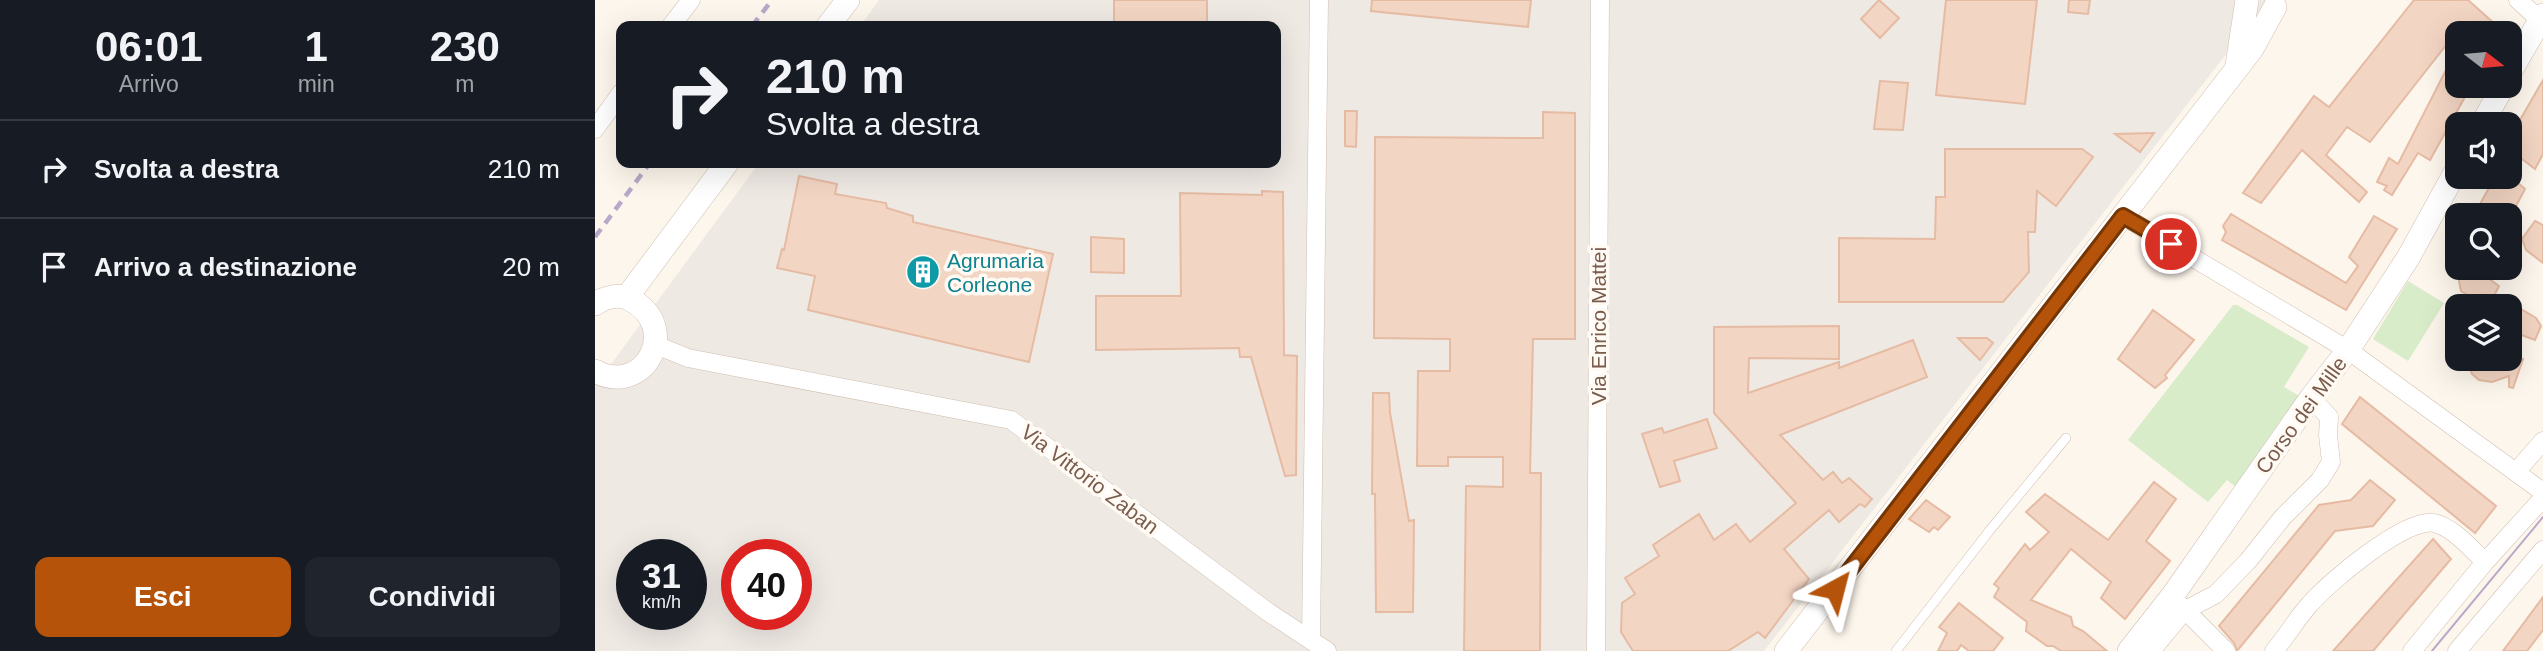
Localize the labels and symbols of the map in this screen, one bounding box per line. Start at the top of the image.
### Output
north arrow [2445,21,2522,98]
pin [2141,214,2201,274]
street label: Via Enrico Mattei [1587,247,1610,405]
place label: Agrumaria Corleone [947,249,1044,296]
building icon: Agrumaria Corleone [904,253,942,291]
street label: Corso dei Mille [2251,352,2351,478]
street label: Via Vittorio Zaban [1017,420,1163,538]
speed limit sign: 40 [721,539,812,630]
position arrow [1798,552,1872,626]

